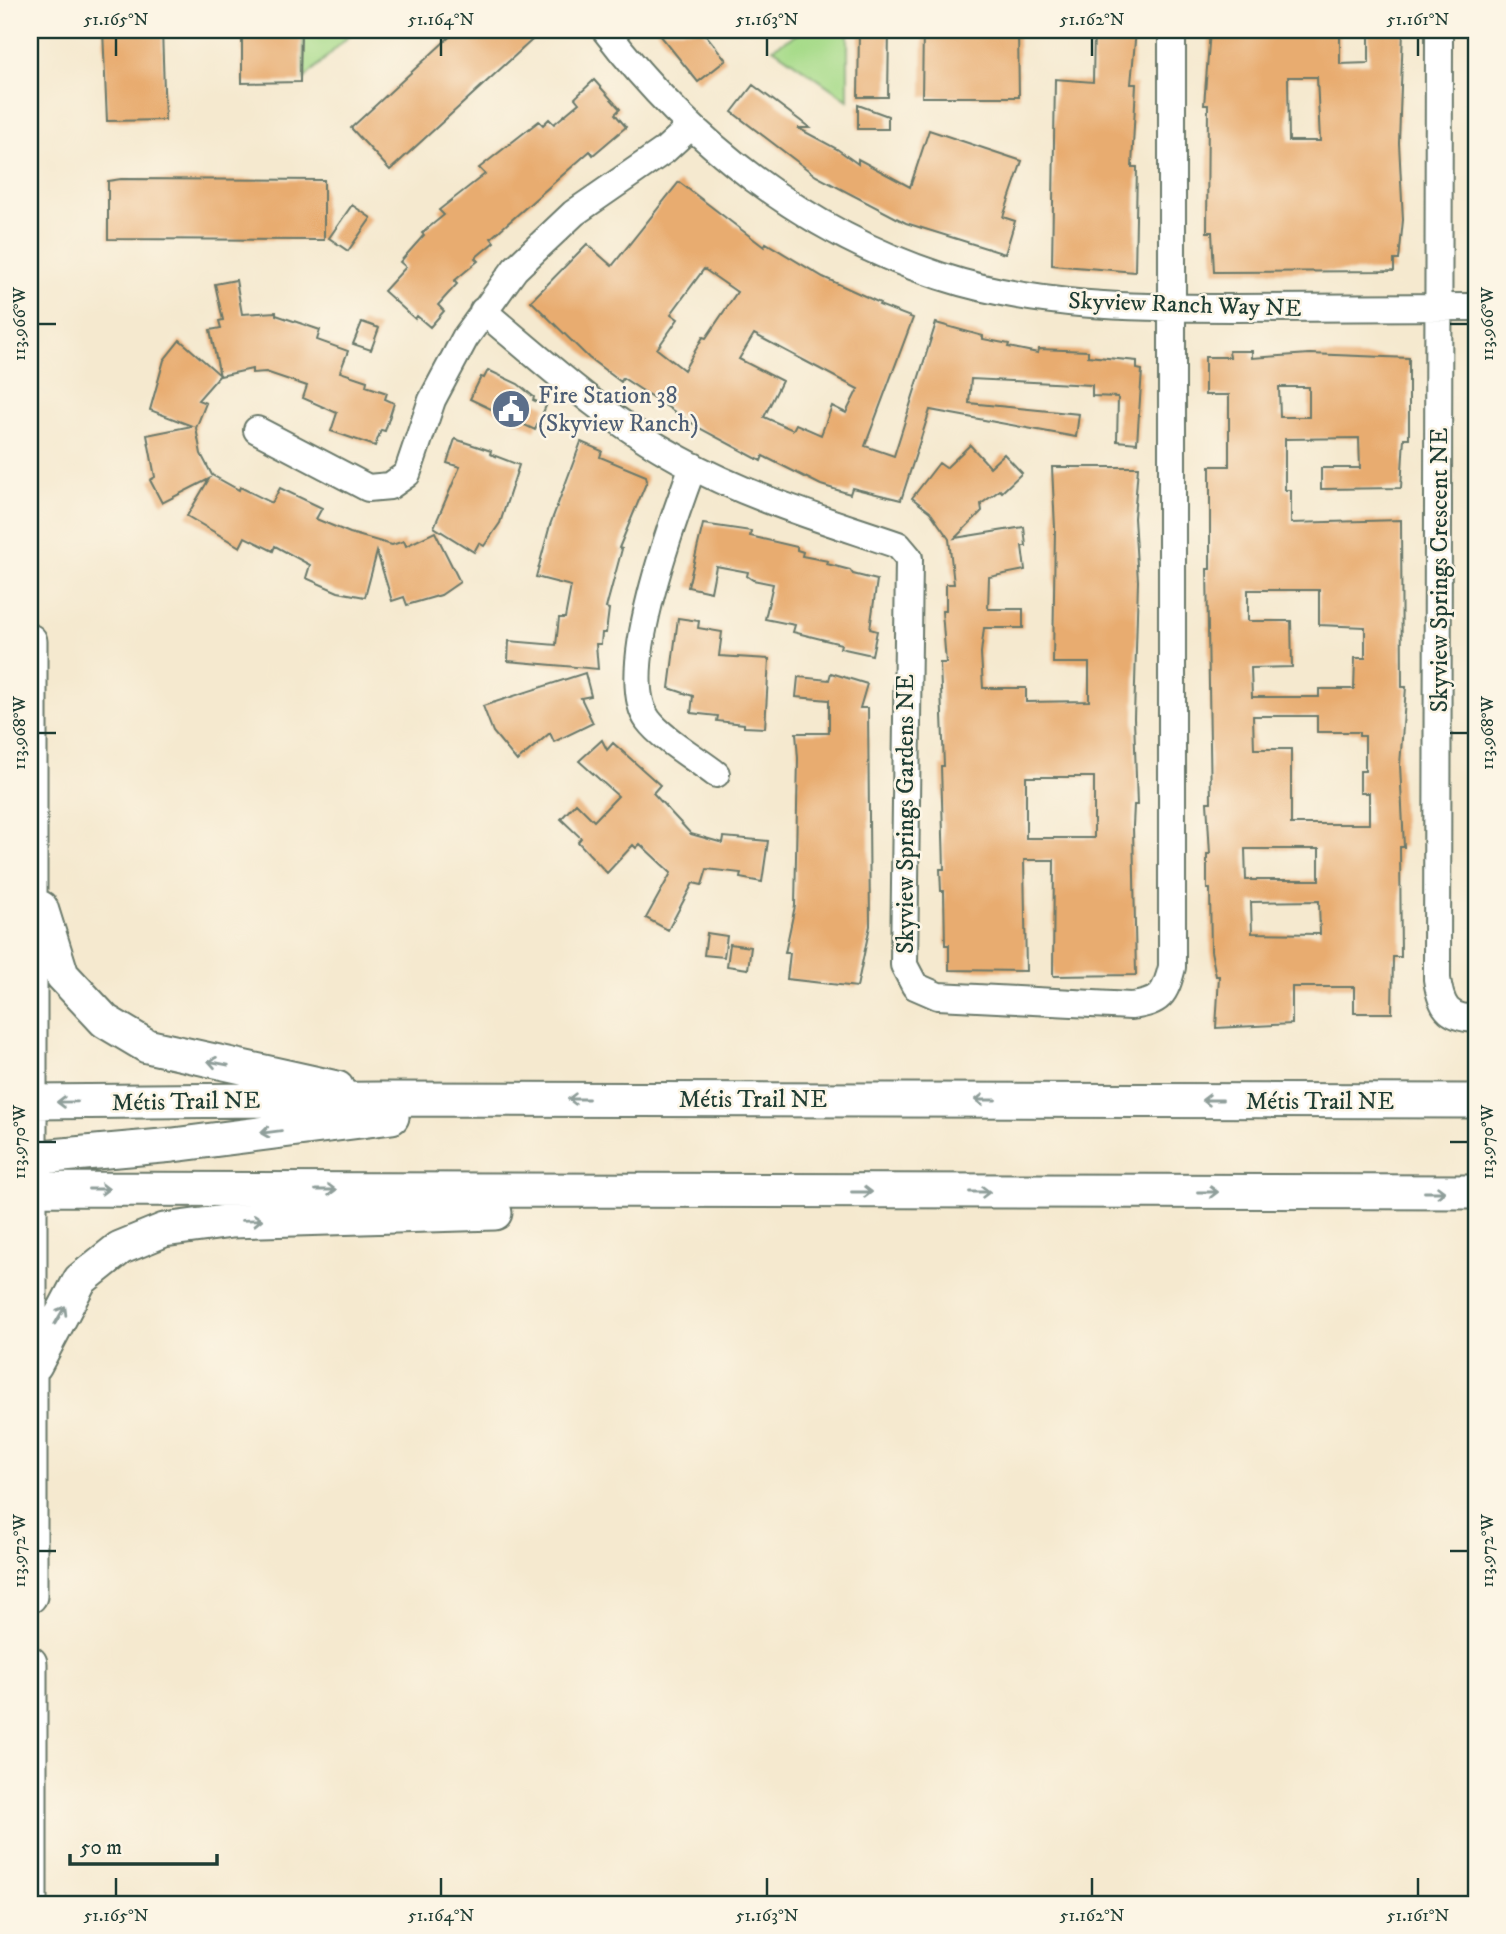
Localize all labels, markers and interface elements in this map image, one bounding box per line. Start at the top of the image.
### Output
text: 51.165°N [83,9,149,31]
text: 51.164°N [408,9,475,31]
text: 51.163°N [736,9,799,31]
text: 51.162°N [1059,9,1125,31]
text: 51.161°N [1387,9,1450,31]
text: 113.966°W [9,286,31,361]
street label: Skyview Ranch Way NE [1068,286,1302,324]
text: 113.966°W [1477,286,1499,361]
place label: Fire Station 38 (Skyview Ranch) [538,381,699,439]
public building icon: Fire Station 38 (Skyview Ranch) [490,388,532,430]
street label: Skyview Springs Crescent NE [1425,428,1455,712]
street label: Skyview Springs Gardens NE [891,674,921,954]
text: 113.968°W [9,696,31,770]
text: 113.968°W [1477,696,1499,770]
one-way arrow [207,1055,230,1069]
street label: Métis Trail NE [679,1085,827,1115]
street label: Métis Trail NE [111,1086,261,1118]
street label: Métis Trail NE [1246,1087,1394,1117]
one-way arrow [566,1092,589,1106]
one-way arrow [973,1093,996,1107]
one-way arrow [1201,1093,1224,1107]
one-way arrow [55,1095,78,1109]
text: 113.970°W [9,1104,31,1179]
text: 113.970°W [1477,1104,1499,1179]
one-way arrow [260,1126,283,1139]
one-way arrow [87,1182,110,1196]
one-way arrow [315,1183,338,1197]
one-way arrow [850,1185,873,1199]
one-way arrow [968,1185,991,1199]
one-way arrow [1196,1185,1219,1199]
one-way arrow [1423,1185,1446,1199]
one-way arrow [240,1214,263,1227]
one-way arrow [54,1305,67,1326]
text: 113.972°W [9,1514,31,1588]
text: 113.972°W [1477,1514,1499,1588]
scale bar [70,1822,217,1866]
text: 50 m [80,1835,122,1861]
text: 51.165°N [83,1905,149,1927]
text: 51.164°N [408,1905,475,1927]
text: 51.163°N [736,1905,799,1927]
text: 51.162°N [1059,1905,1125,1927]
text: 51.161°N [1387,1905,1450,1927]

